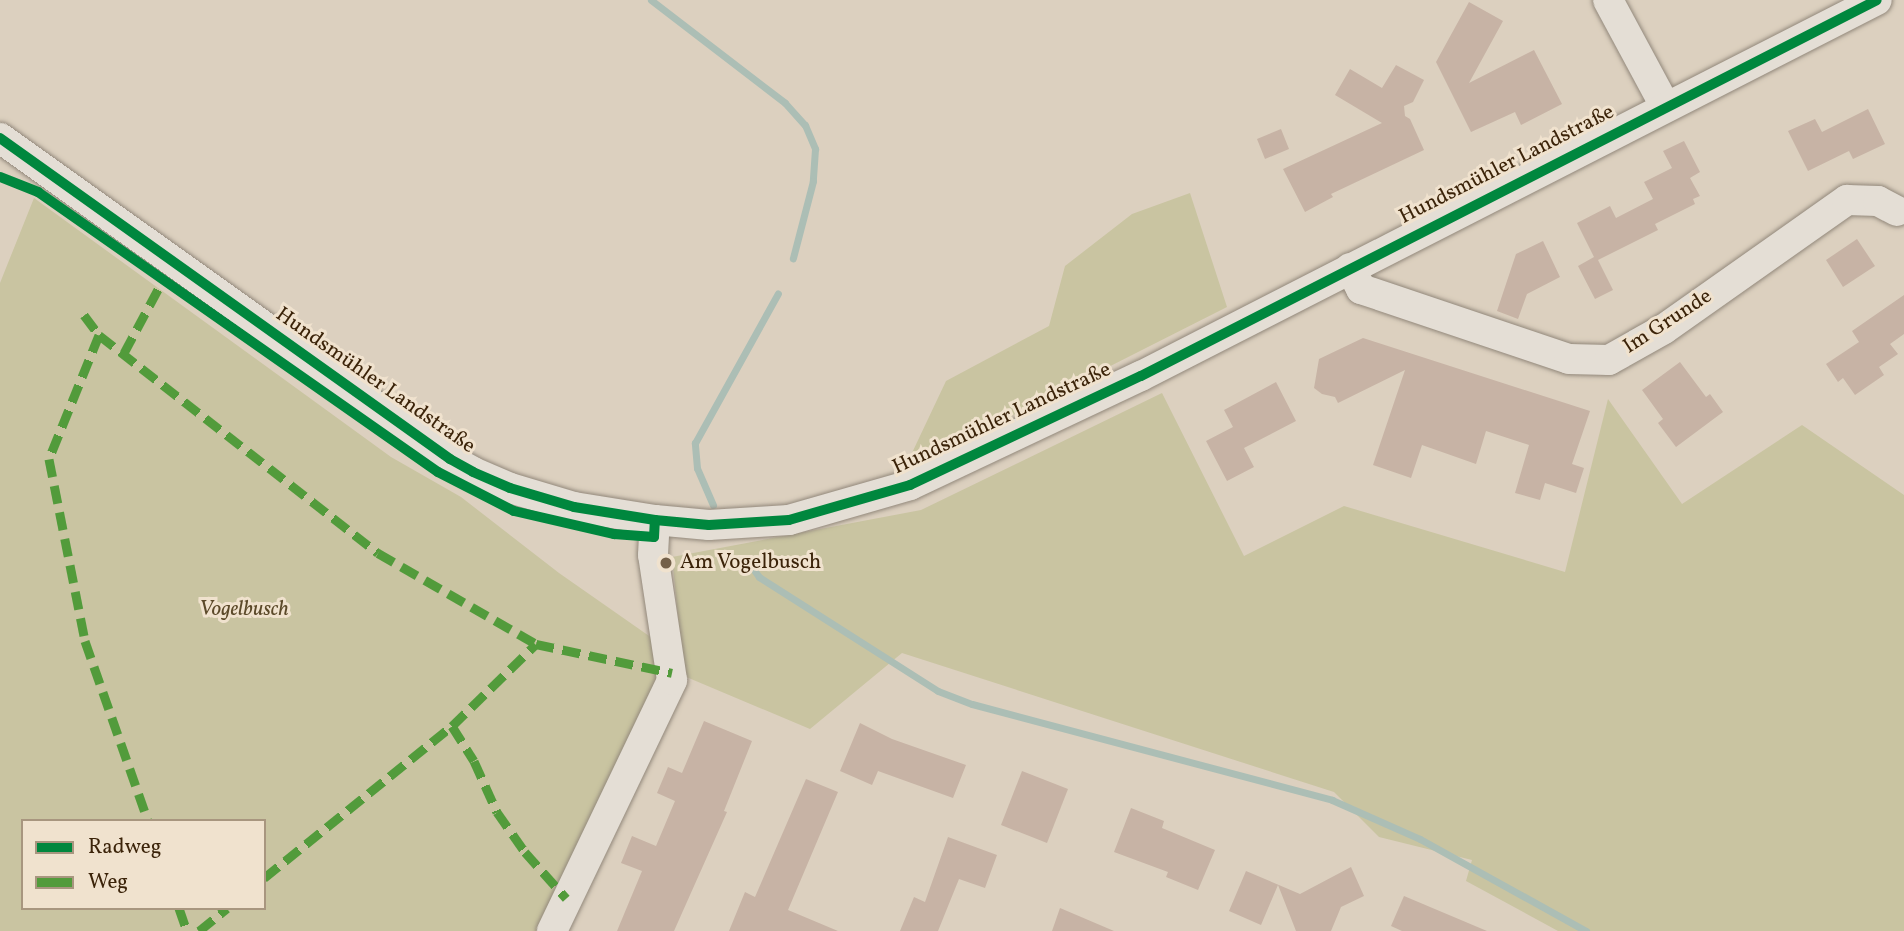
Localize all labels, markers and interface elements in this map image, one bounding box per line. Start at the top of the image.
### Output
street label: Hundsmühler Landstraße [1395,100,1619,230]
street label: Im Grunde [1619,284,1717,360]
street label: Hundsmühler Landstraße [270,302,480,460]
street label: Hundsmühler Landstraße [889,357,1115,481]
place label: Am Vogelbusch [680,550,822,576]
marker: Am Vogelbusch [658,555,674,571]
park label: Vogelbusch [199,597,289,623]
legend [21,819,266,910]
text: Radweg [88,833,161,862]
text: Weg [88,868,128,897]

